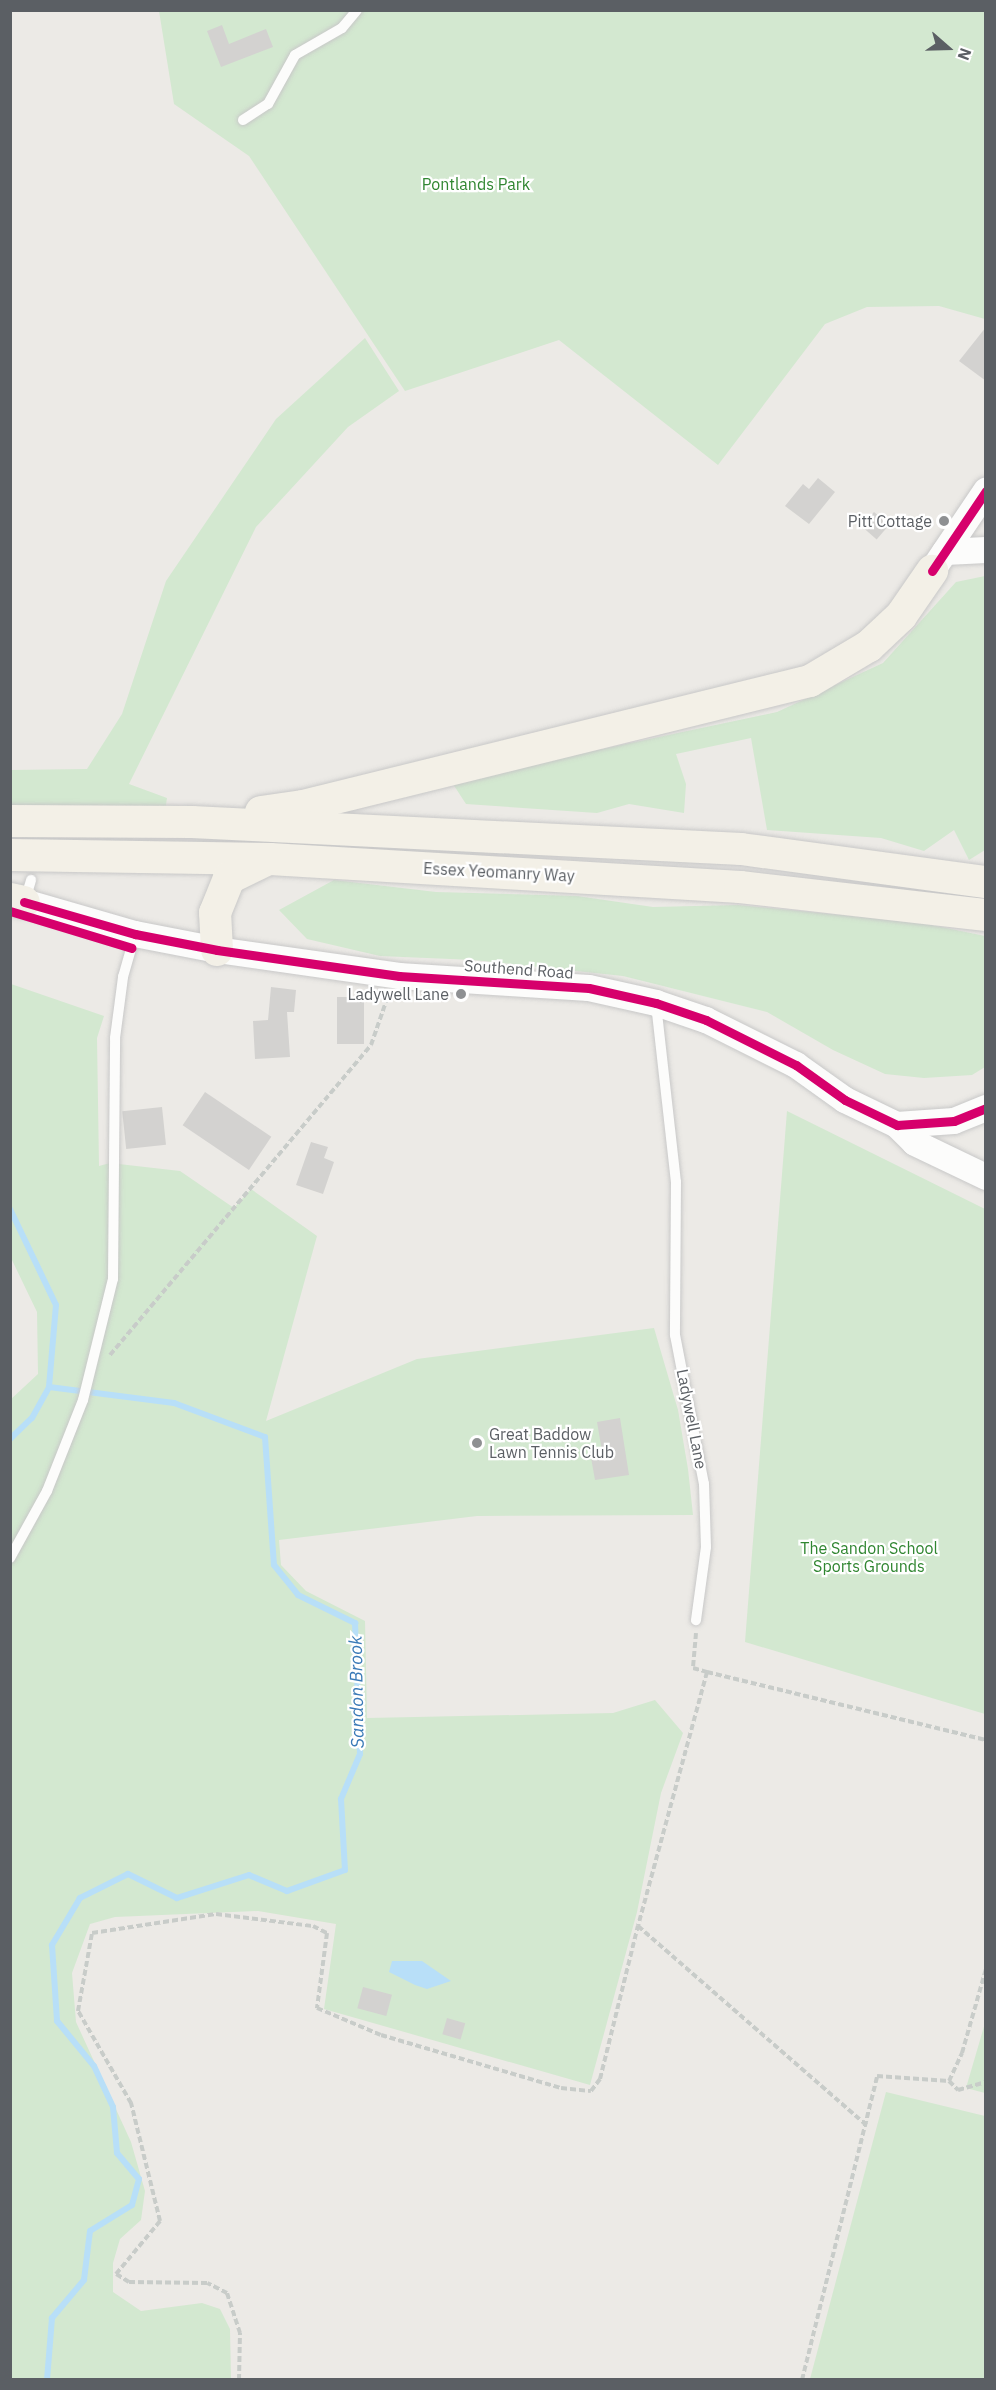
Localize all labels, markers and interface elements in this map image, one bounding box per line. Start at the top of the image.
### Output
north arrow [918,18,978,78]
text: N [954,45,976,63]
park label: Pontlands Park [422,174,530,194]
place label: Pitt Cottage [848,511,932,531]
marker: Pitt Cottage [937,514,951,528]
street label: Essex Yeomanry Way [423,858,575,886]
street label: Southend Road [464,956,574,982]
place label: Ladywell Lane [347,984,449,1004]
marker: Ladywell Lane [454,987,468,1001]
street label: Ladywell Lane [673,1367,711,1471]
place label: Great Baddow Lawn Tennis Club [489,1424,614,1462]
marker: Great Baddow Lawn Tennis Club [470,1436,484,1450]
park label: The Sandon School Sports Grounds [800,1538,938,1576]
water label: Sandon Brook [345,1635,369,1749]

